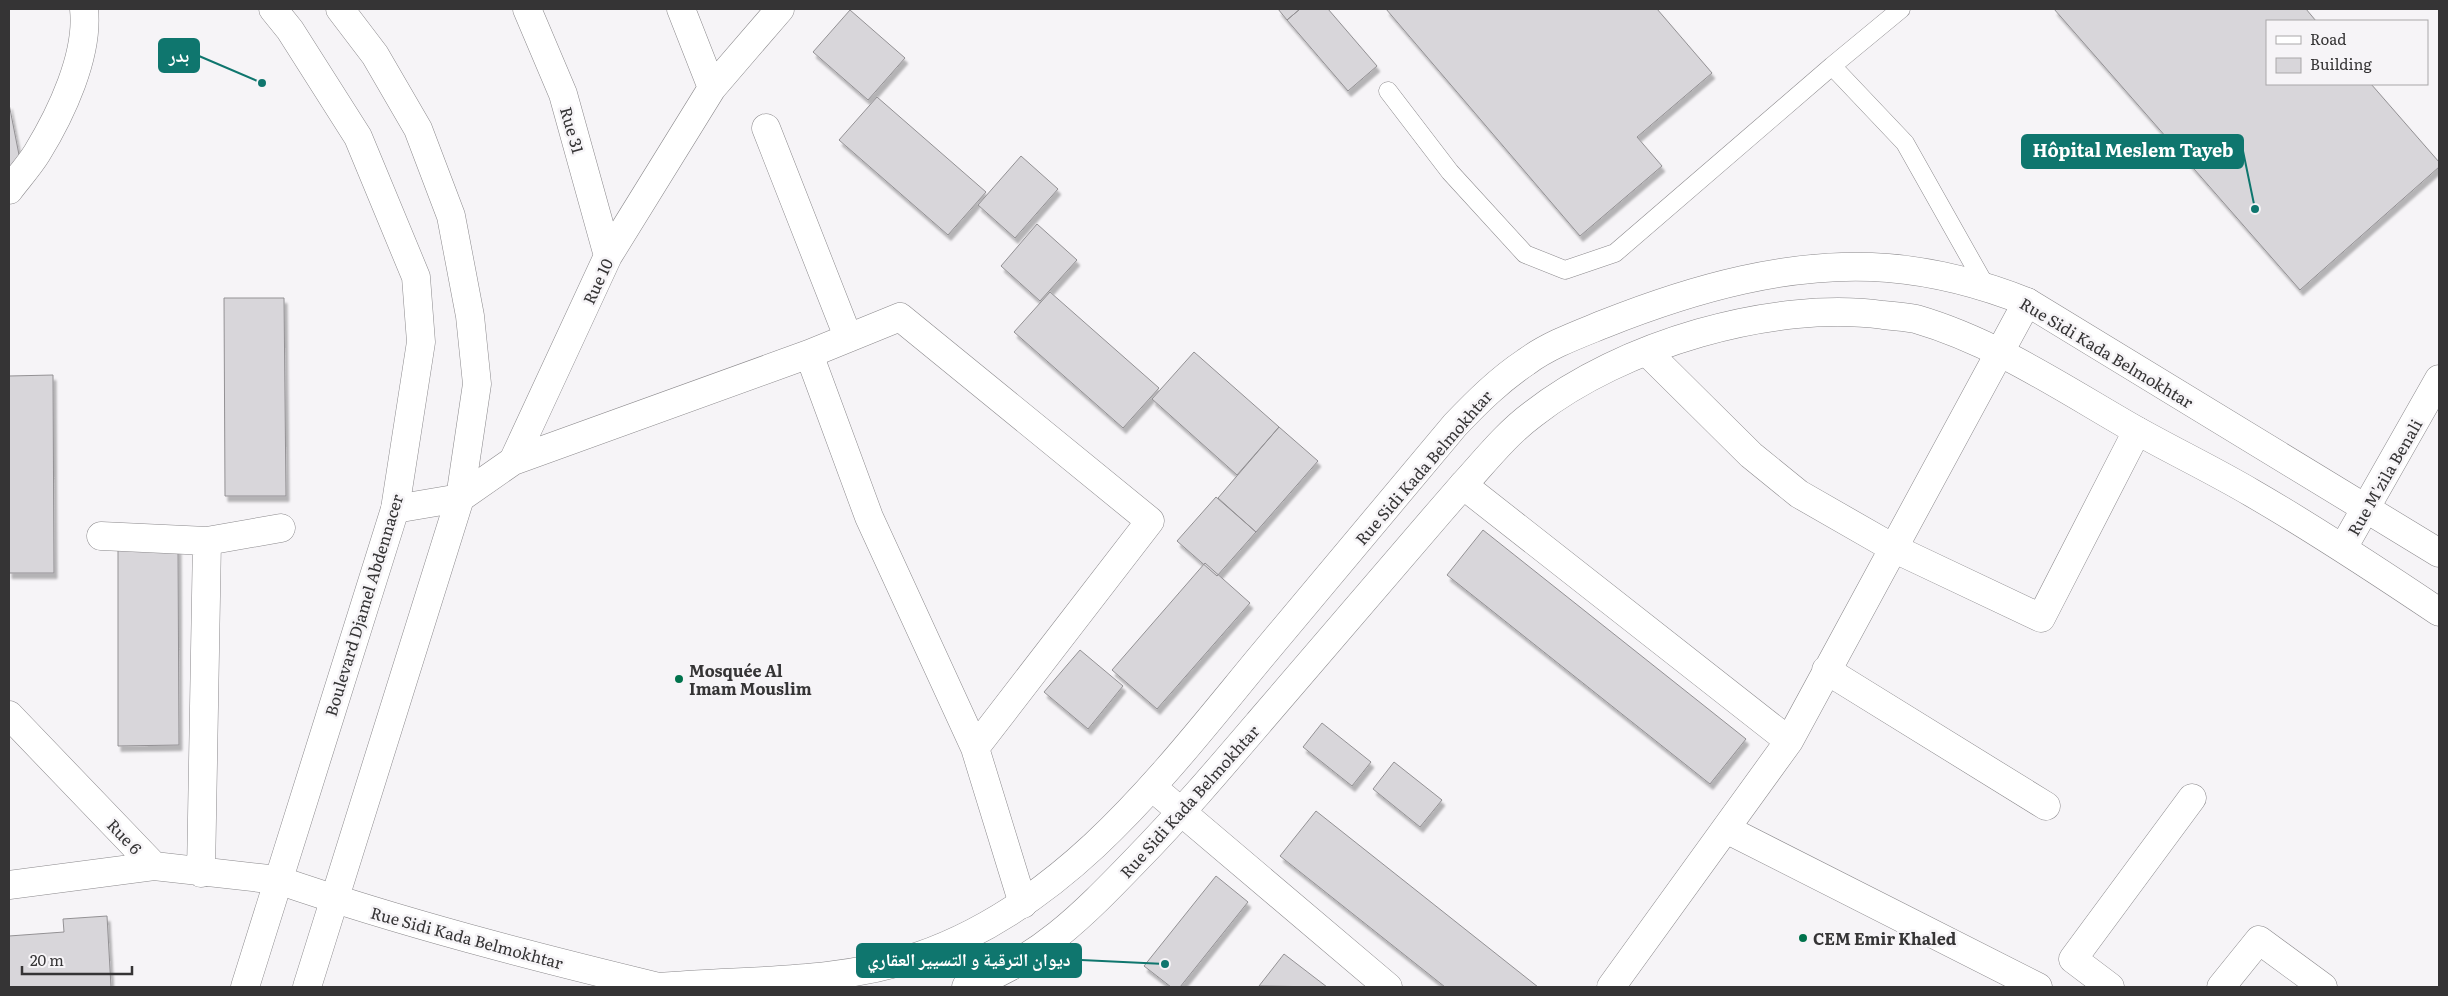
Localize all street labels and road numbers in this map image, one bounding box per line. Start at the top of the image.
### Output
street label: Rue 31 [555,104,591,157]
street label: Rue 10 [576,254,618,308]
street label: Rue Sidi Kada Belmokhtar [2016,291,2199,414]
street label: Rue Sidi Kada Belmokhtar [1349,384,1497,550]
street label: Rue M'zila Benali [2341,414,2427,540]
street label: Boulevard Djamel Abdennacer [318,491,408,719]
street label: Rue Sidi Kada Belmokhtar [1114,719,1265,883]
street label: Rue 6 [102,813,148,859]
street label: Rue Sidi Kada Belmokhtar [368,900,566,974]

